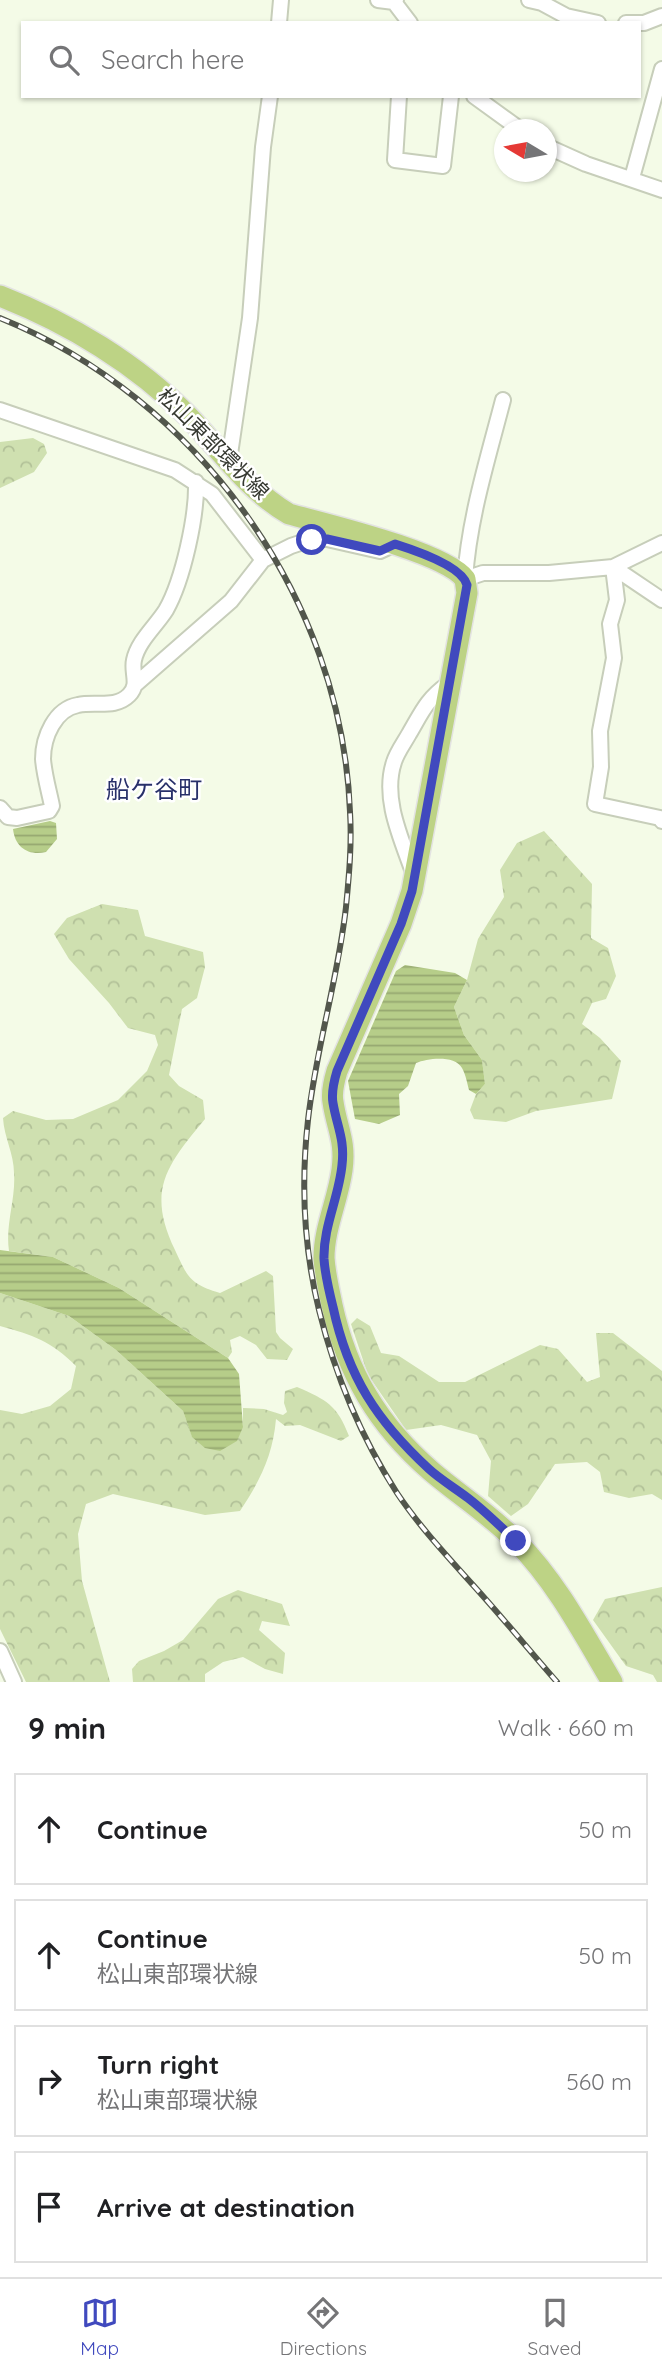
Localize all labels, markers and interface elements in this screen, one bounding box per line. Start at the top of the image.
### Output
search box [21,21,641,98]
icon: search [45,41,83,79]
text: Search here [101,43,245,76]
north arrow [494,119,557,182]
street label: 松山東部環状線 [153,382,275,504]
route start [296,524,327,555]
district label: 船ケ谷町 [106,774,202,804]
route end [500,1525,531,1556]
text: 9 min [28,1709,106,1747]
text: Walk · 660 m [498,1713,634,1742]
icon: ahead [30,1810,68,1848]
text: Continue [97,1813,208,1846]
text: 50 m [579,1815,632,1844]
text: Continue [97,1922,208,1955]
icon: ahead [30,1936,68,1974]
text: 50 m [579,1941,632,1970]
text: 松山東部環状線 [97,1959,258,1988]
text: Turn right [97,2048,219,2081]
icon: right [30,2062,68,2100]
text: 560 m [566,2067,632,2096]
text: 松山東部環状線 [97,2085,258,2114]
icon: arrive [30,2188,68,2226]
text: Arrive at destination [97,2191,355,2224]
tab: Map [80,2294,119,2360]
tab: Directions [280,2294,367,2360]
tab: Saved [527,2294,582,2360]

